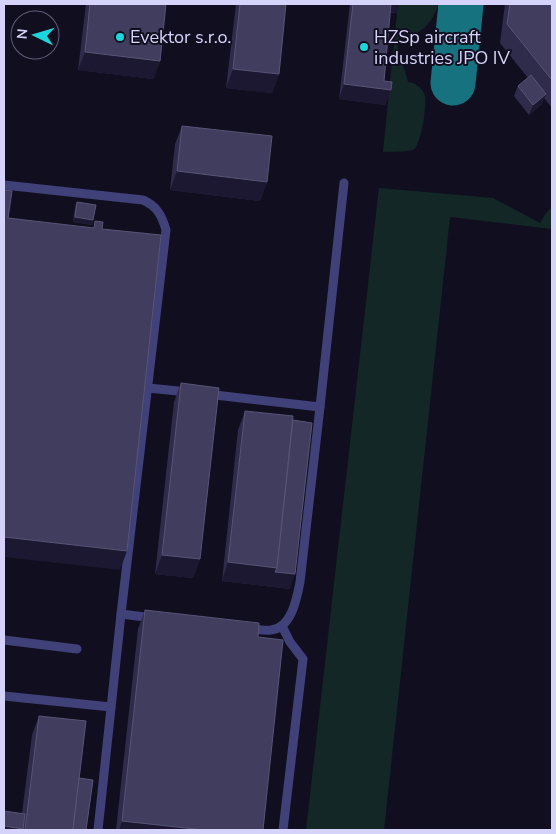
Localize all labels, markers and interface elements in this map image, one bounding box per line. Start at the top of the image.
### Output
north arrow [10,10,60,60]
place label: Evektor s.r.o. [130,25,231,49]
place label: HZSp aircraft industries JPO IV [374,25,510,70]
text: N [13,28,32,40]
marker: Evektor s.r.o. [114,31,126,43]
marker: HZSp aircraft industries JPO IV [358,41,370,53]

